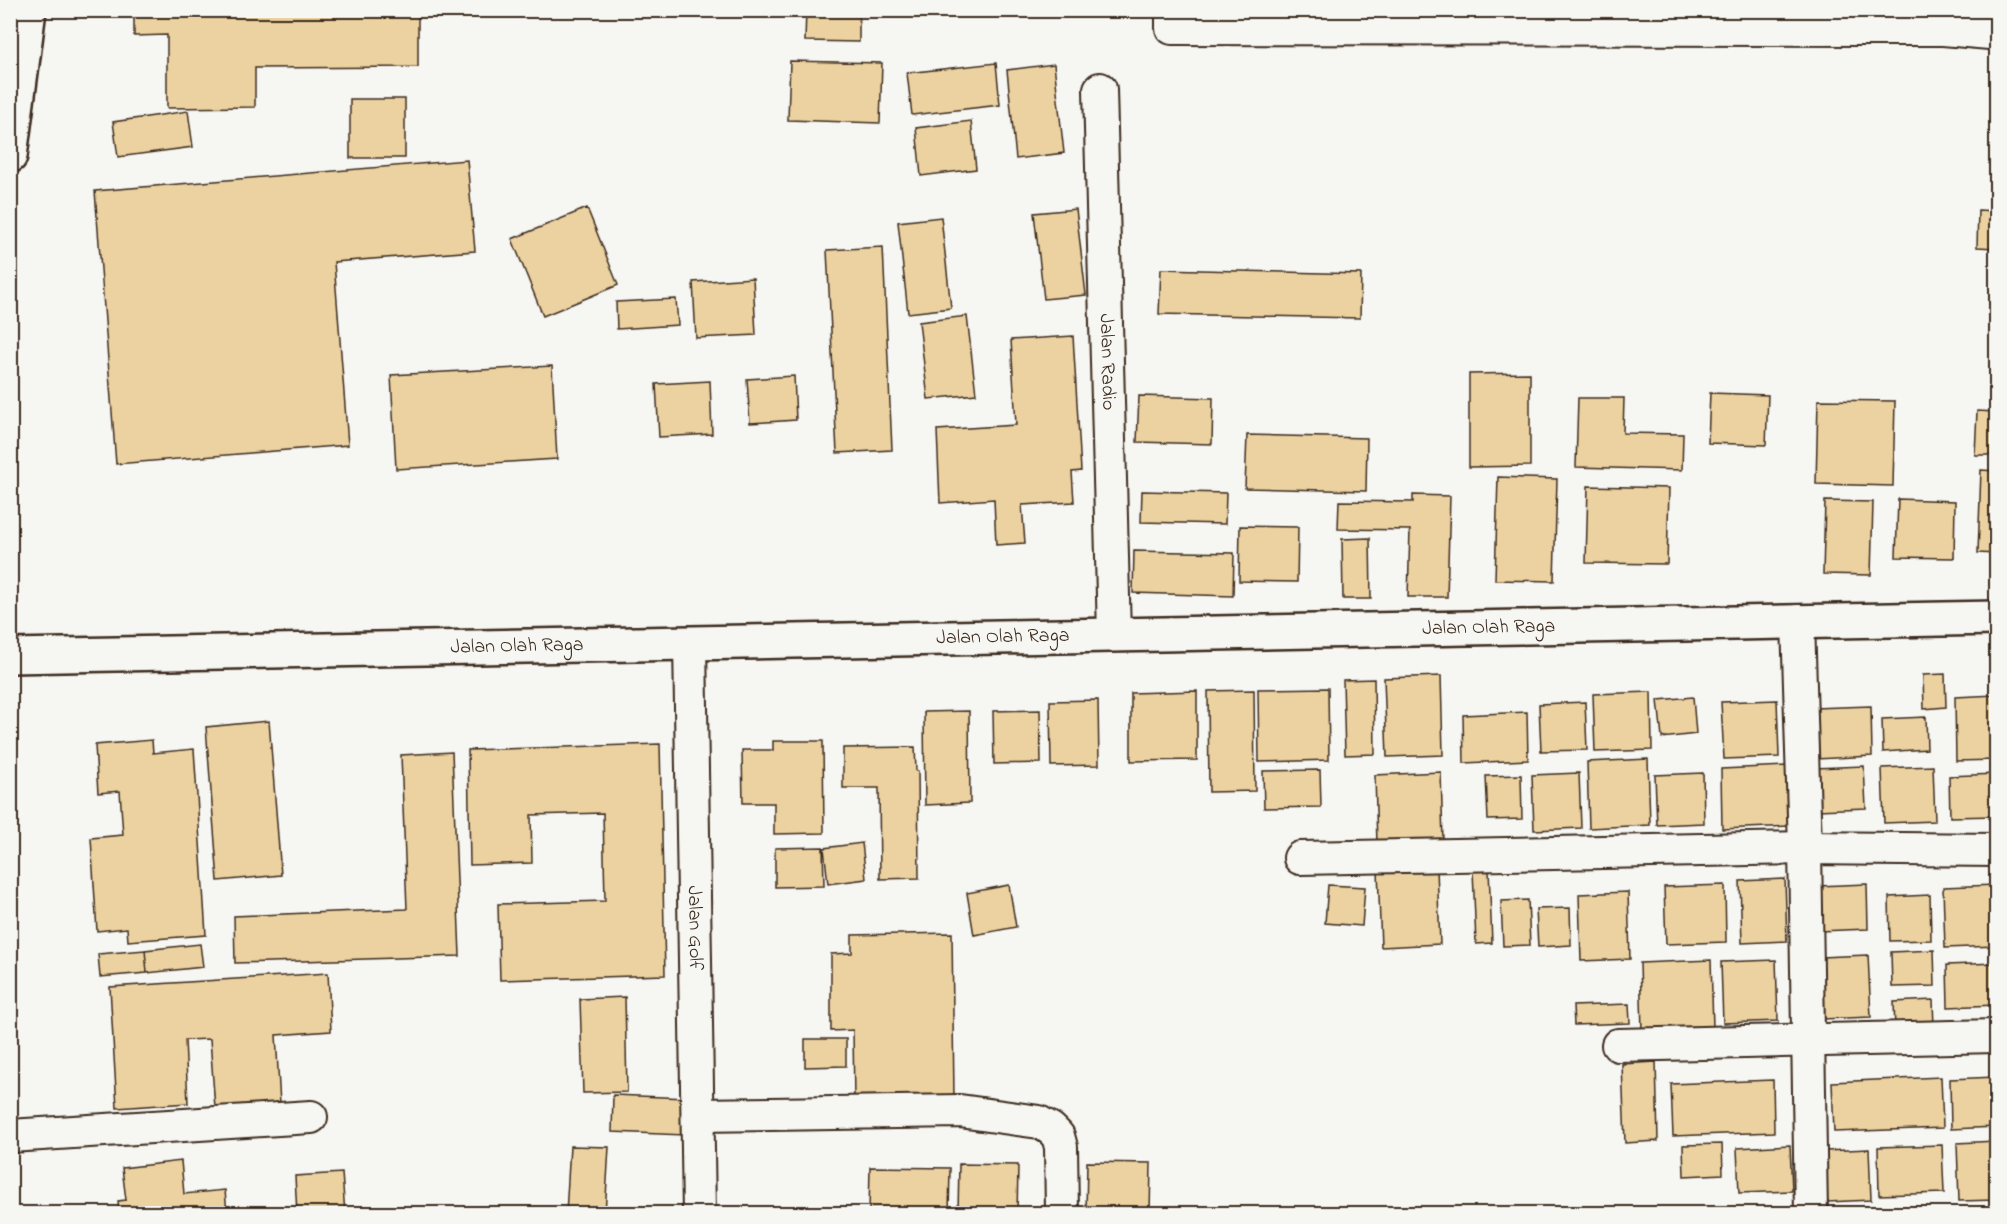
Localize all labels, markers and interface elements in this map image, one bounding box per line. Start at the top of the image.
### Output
street label: Jalan Radio [1091,313,1123,411]
street label: Jalan Olah Raga [1422,612,1556,643]
street label: Jalan Olah Raga [936,621,1070,653]
street label: Jalan Olah Raga [450,631,584,662]
street label: Jalan Golf [679,885,710,971]

